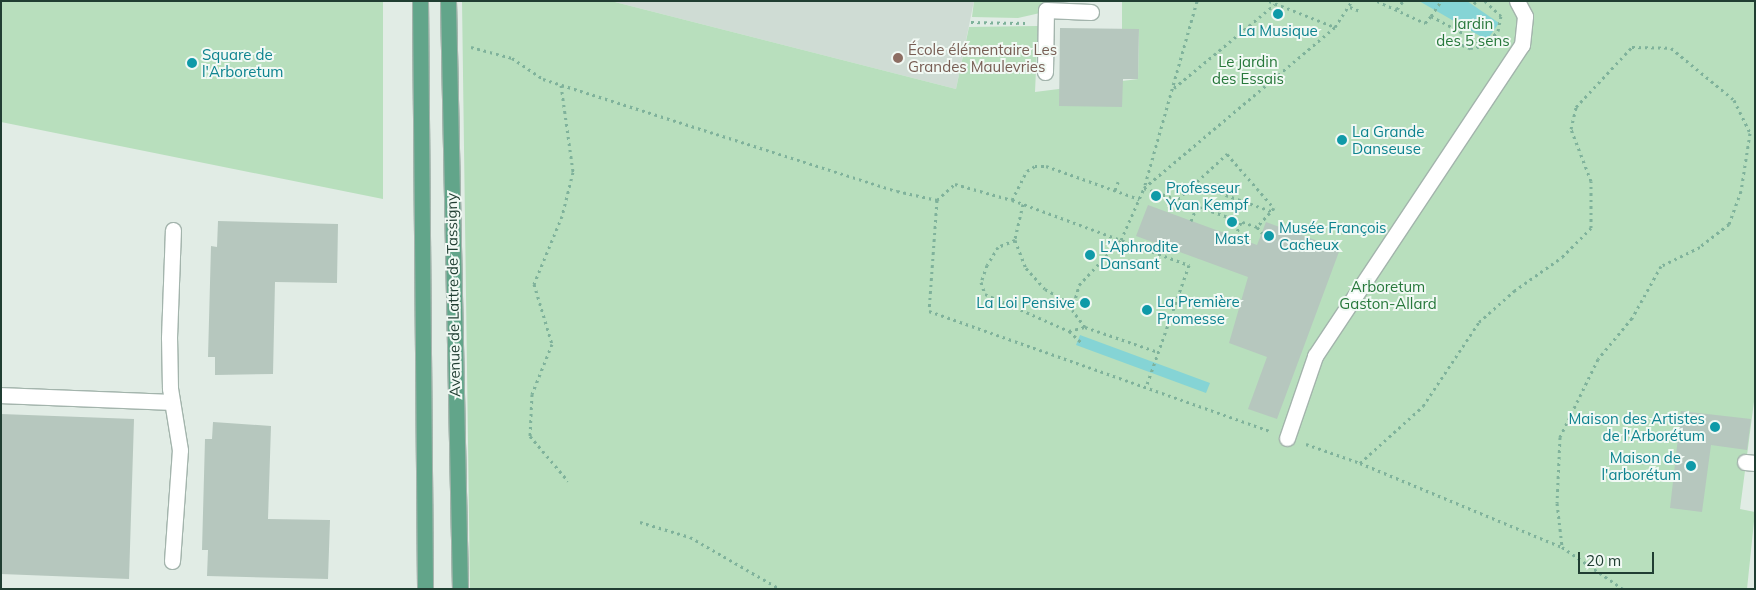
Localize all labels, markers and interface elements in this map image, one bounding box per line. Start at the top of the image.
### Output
marker: La Musique [1272,8,1284,20]
park label: Jardin des 5 sens [1436,14,1510,49]
place label: La Musique [1238,22,1318,40]
place label: École élémentaire Les Grandes Maulevries [908,40,1057,75]
place label: Square de l'Arboretum [202,45,283,80]
marker: École élémentaire Les Grandes Maulevries [892,52,904,64]
park label: Le jardin des Essais [1212,52,1284,87]
marker: Square de l'Arboretum [186,57,198,69]
place label: La Grande Danseuse [1352,122,1424,157]
marker: La Grande Danseuse [1336,134,1348,146]
place label: Professeur Yvan Kempf [1166,178,1248,213]
marker: Professeur Yvan Kempf [1150,190,1162,202]
street label: Avenue de Lattre de Tassigny [442,193,464,397]
marker: Mast [1226,216,1238,228]
place label: Musée François Cacheux [1279,218,1386,253]
place label: Mast [1215,230,1249,248]
marker: Musée François Cacheux [1263,230,1275,242]
place label: L’Aphrodite Dansant [1100,237,1178,272]
marker: L’Aphrodite Dansant [1084,249,1096,261]
park label: Arboretum Gaston-Allard [1339,277,1437,312]
place label: La Première Promesse [1157,292,1240,327]
place label: La Loi Pensive [976,294,1075,312]
marker: La Loi Pensive [1079,297,1091,309]
marker: La Première Promesse [1141,304,1153,316]
place label: Maison des Artistes de l'Arborétum [1569,409,1705,444]
marker: Maison des Artistes de l'Arborétum [1709,421,1721,433]
place label: Maison de l'arborétum [1602,448,1681,483]
marker: Maison de l'arborétum [1685,460,1697,472]
scale bar [1581,542,1657,574]
text: 20 m [1586,551,1621,570]

